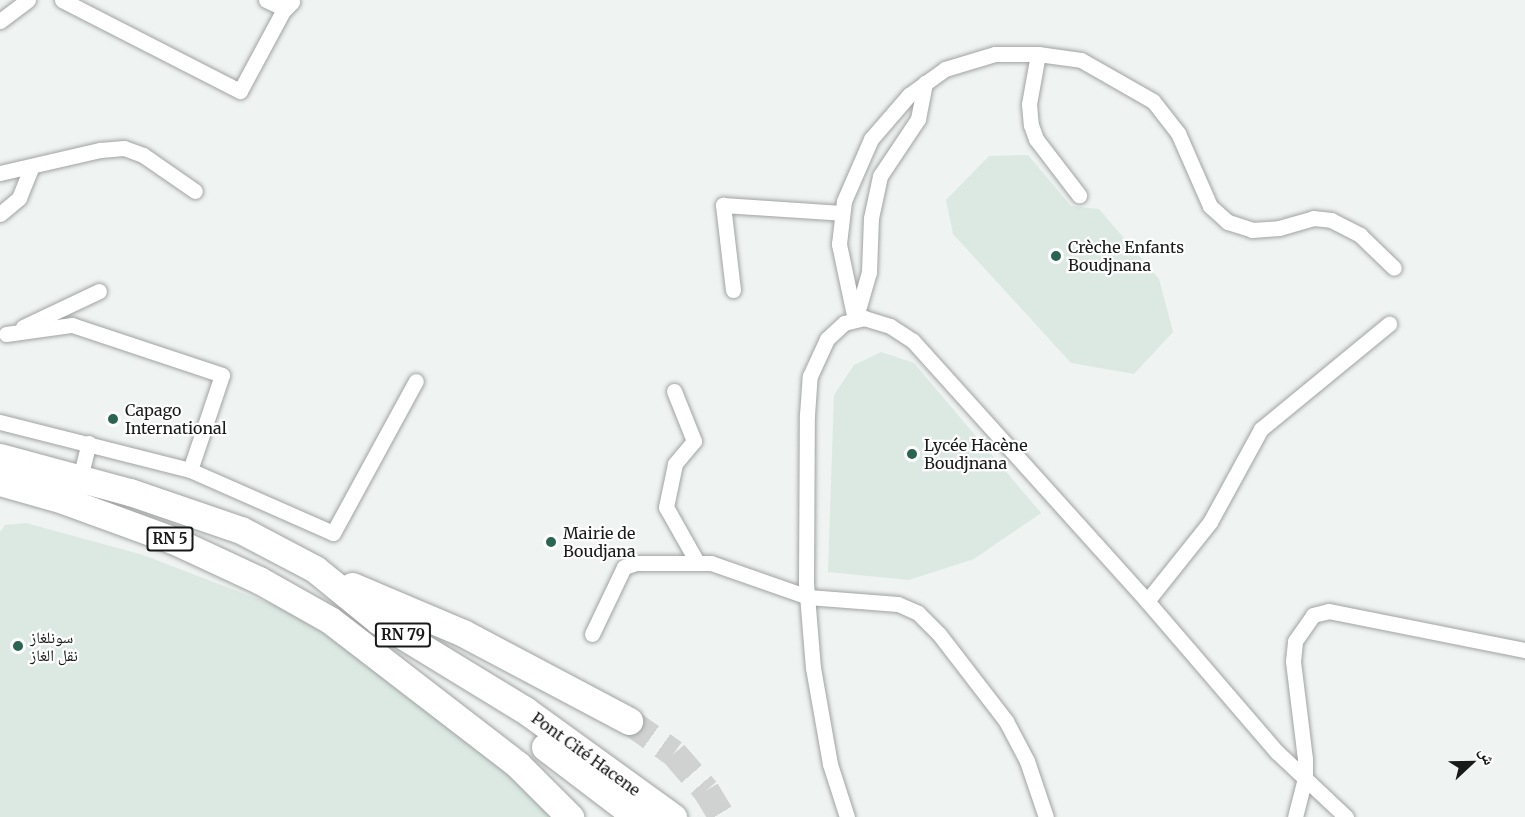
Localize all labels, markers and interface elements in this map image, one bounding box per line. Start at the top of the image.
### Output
place label: Crèche Enfants Boudjnana [1068,237,1184,275]
marker: Crèche Enfants Boudjnana [1049,249,1063,263]
place label: Capago International [125,400,227,438]
marker: Capago International [106,412,120,426]
place label: Lycée Hacène Boudjnana [924,435,1028,473]
marker: Lycée Hacène Boudjnana [905,447,919,461]
place label: Mairie de Boudjana [563,523,636,561]
road number: RN 5 [146,527,194,551]
marker: Mairie de Boudjana [544,535,558,549]
road number: RN 79 [374,623,432,647]
place label: سونلغاز نقل الغاز [30,627,78,665]
marker: سونلغاز نقل الغاز [11,639,25,653]
street label: Pont Cité Hacene [528,708,644,800]
north arrow [1441,733,1501,793]
text: ش [1475,745,1500,768]

